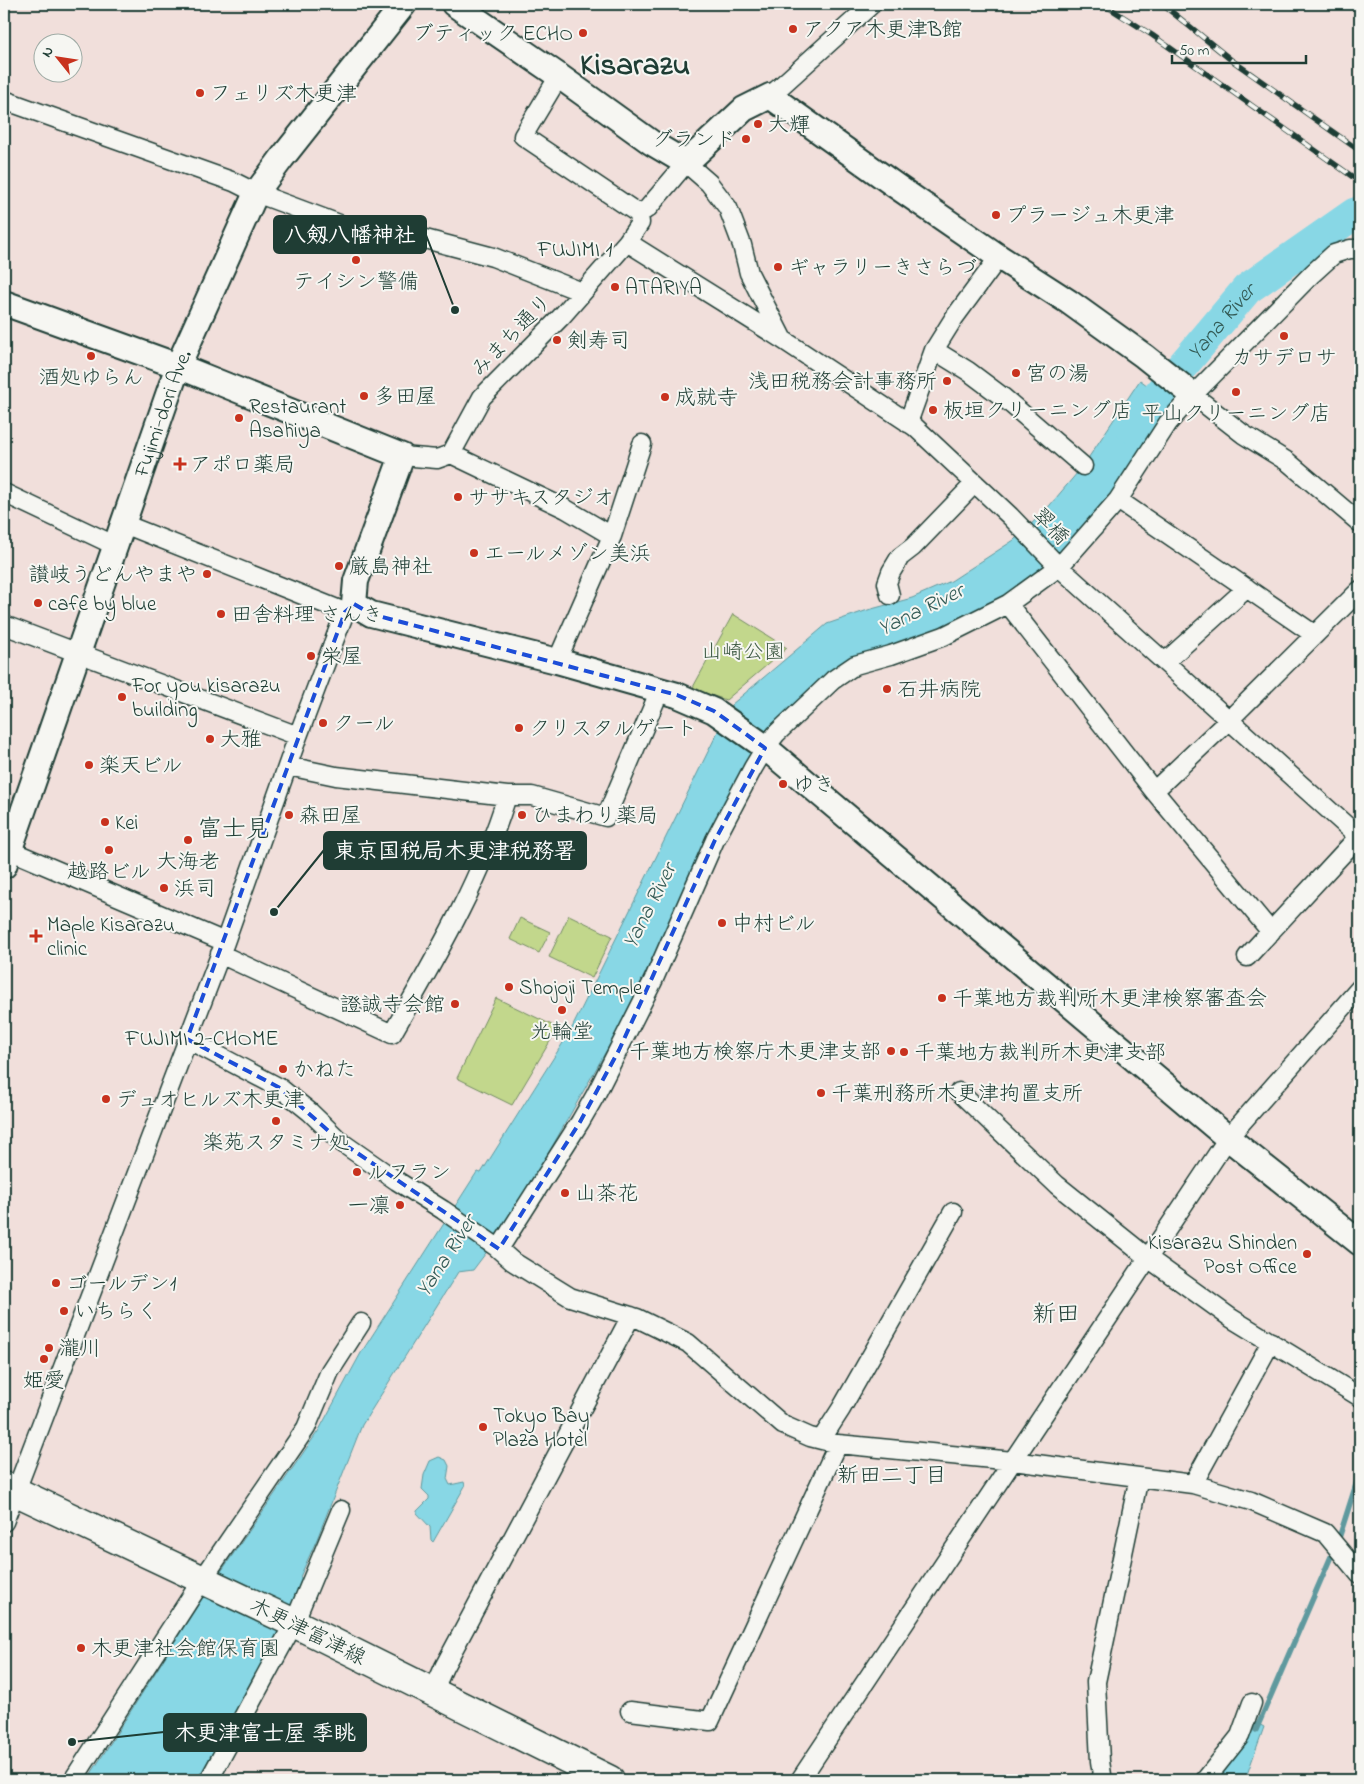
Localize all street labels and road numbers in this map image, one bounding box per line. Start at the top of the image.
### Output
street label: みまち通り [465,288,560,385]
street label: Fujimi-dori Ave. [127,345,201,482]
street label: 翠橋 [1024,502,1075,553]
street label: 木更津富津線 [244,1592,370,1674]

